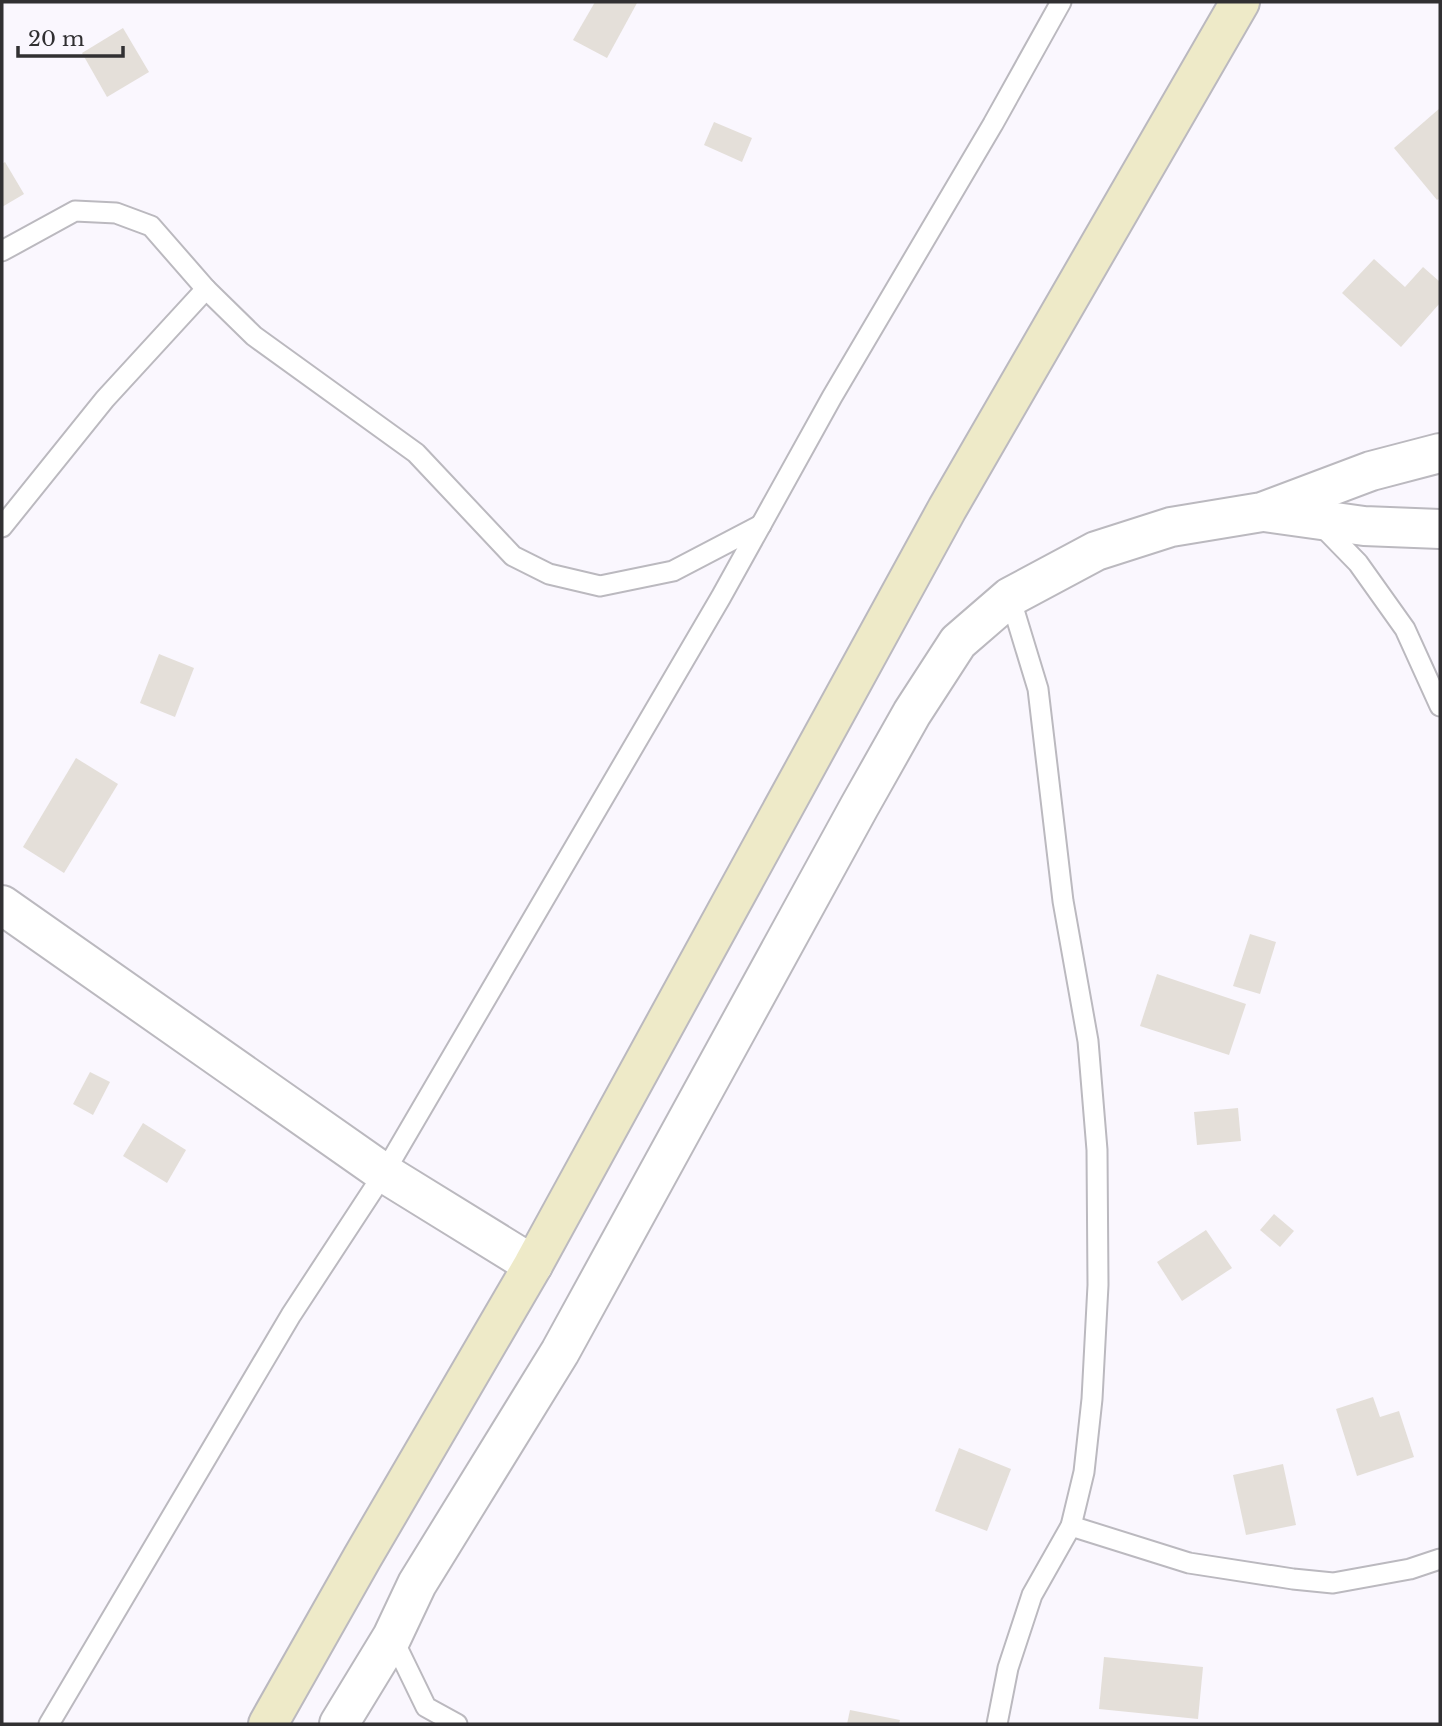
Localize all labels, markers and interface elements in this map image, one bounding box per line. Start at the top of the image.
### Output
scale bar [18,14,122,58]
text: 20 m [28,26,85,52]

